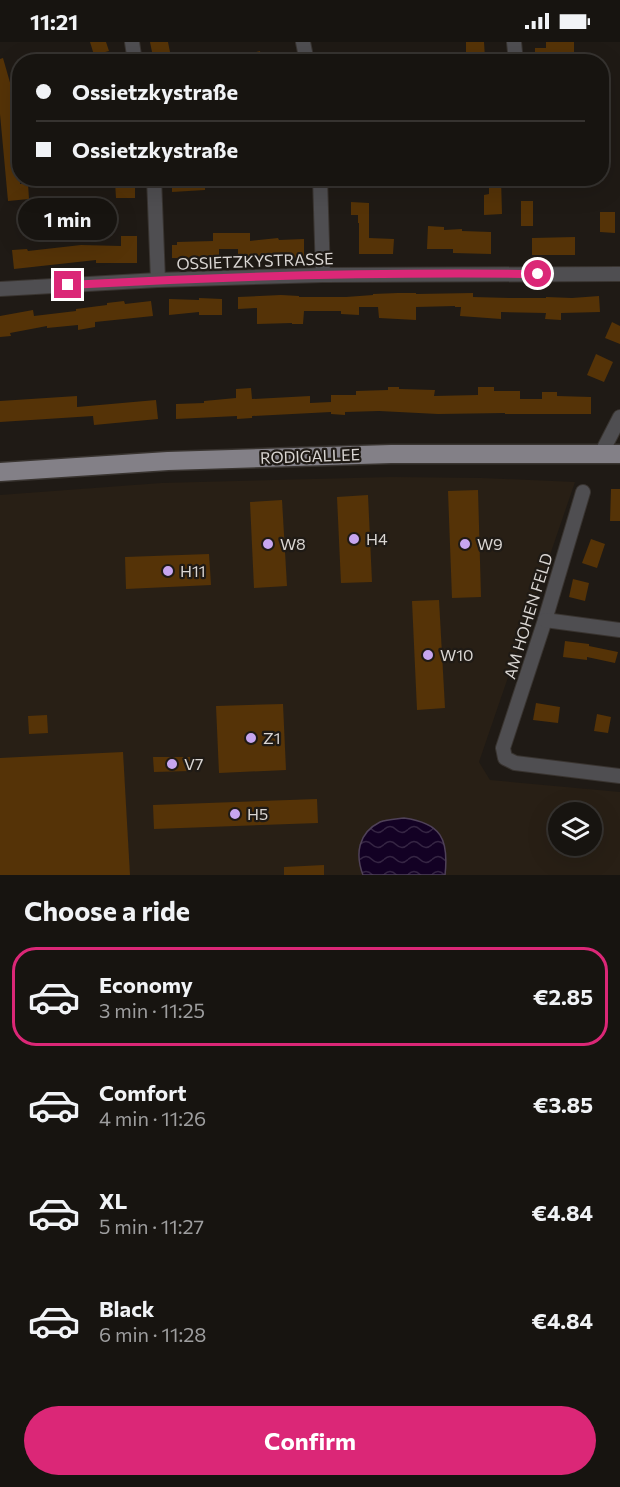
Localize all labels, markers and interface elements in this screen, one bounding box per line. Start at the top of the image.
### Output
text: 11:21 [30,8,78,35]
text: Ossietzkystraße [72,78,238,105]
text: Ossietzkystraße [72,136,238,163]
callout: 1 min [19,198,118,240]
text: 1 min [44,207,91,231]
street label: OSSIETZKYSTRASSE [176,248,334,273]
route start [524,260,551,287]
route end [54,271,81,298]
street label: RODIGALLEE [260,444,360,467]
place label: H4 [366,529,388,548]
marker: H4 [347,532,361,546]
place label: W8 [280,534,306,553]
place label: W9 [477,534,503,553]
marker: W8 [261,537,275,551]
marker: W9 [458,537,472,551]
street label: AM HOHEN FELD [499,551,556,681]
place label: H11 [180,561,206,580]
marker: H11 [161,564,175,578]
place label: W10 [440,645,474,664]
marker: W10 [421,648,435,662]
place label: Z1 [263,728,281,747]
marker: Z1 [244,731,258,745]
place label: V7 [184,754,203,773]
marker: V7 [165,757,179,771]
map controls [548,802,602,856]
button: layers [548,802,602,856]
place label: H5 [247,804,268,823]
marker: H5 [228,807,242,821]
text: Choose a ride [24,894,190,927]
icon: car [27,970,81,1024]
text: Economy [99,971,193,998]
text: €2.85 [533,983,593,1010]
text: 3 min · 11:25 [99,998,205,1022]
icon: car [27,1078,81,1132]
text: Comfort [99,1079,187,1106]
text: €3.85 [533,1091,593,1118]
text: 4 min · 11:26 [99,1106,206,1130]
icon: car [27,1186,81,1240]
text: XL [99,1187,127,1214]
text: €4.84 [531,1199,593,1226]
text: 5 min · 11:27 [99,1214,204,1238]
icon: car [27,1294,81,1348]
text: Black [99,1295,154,1322]
text: €4.84 [531,1307,593,1334]
text: 6 min · 11:28 [99,1322,206,1346]
button: Confirm [24,1406,596,1475]

